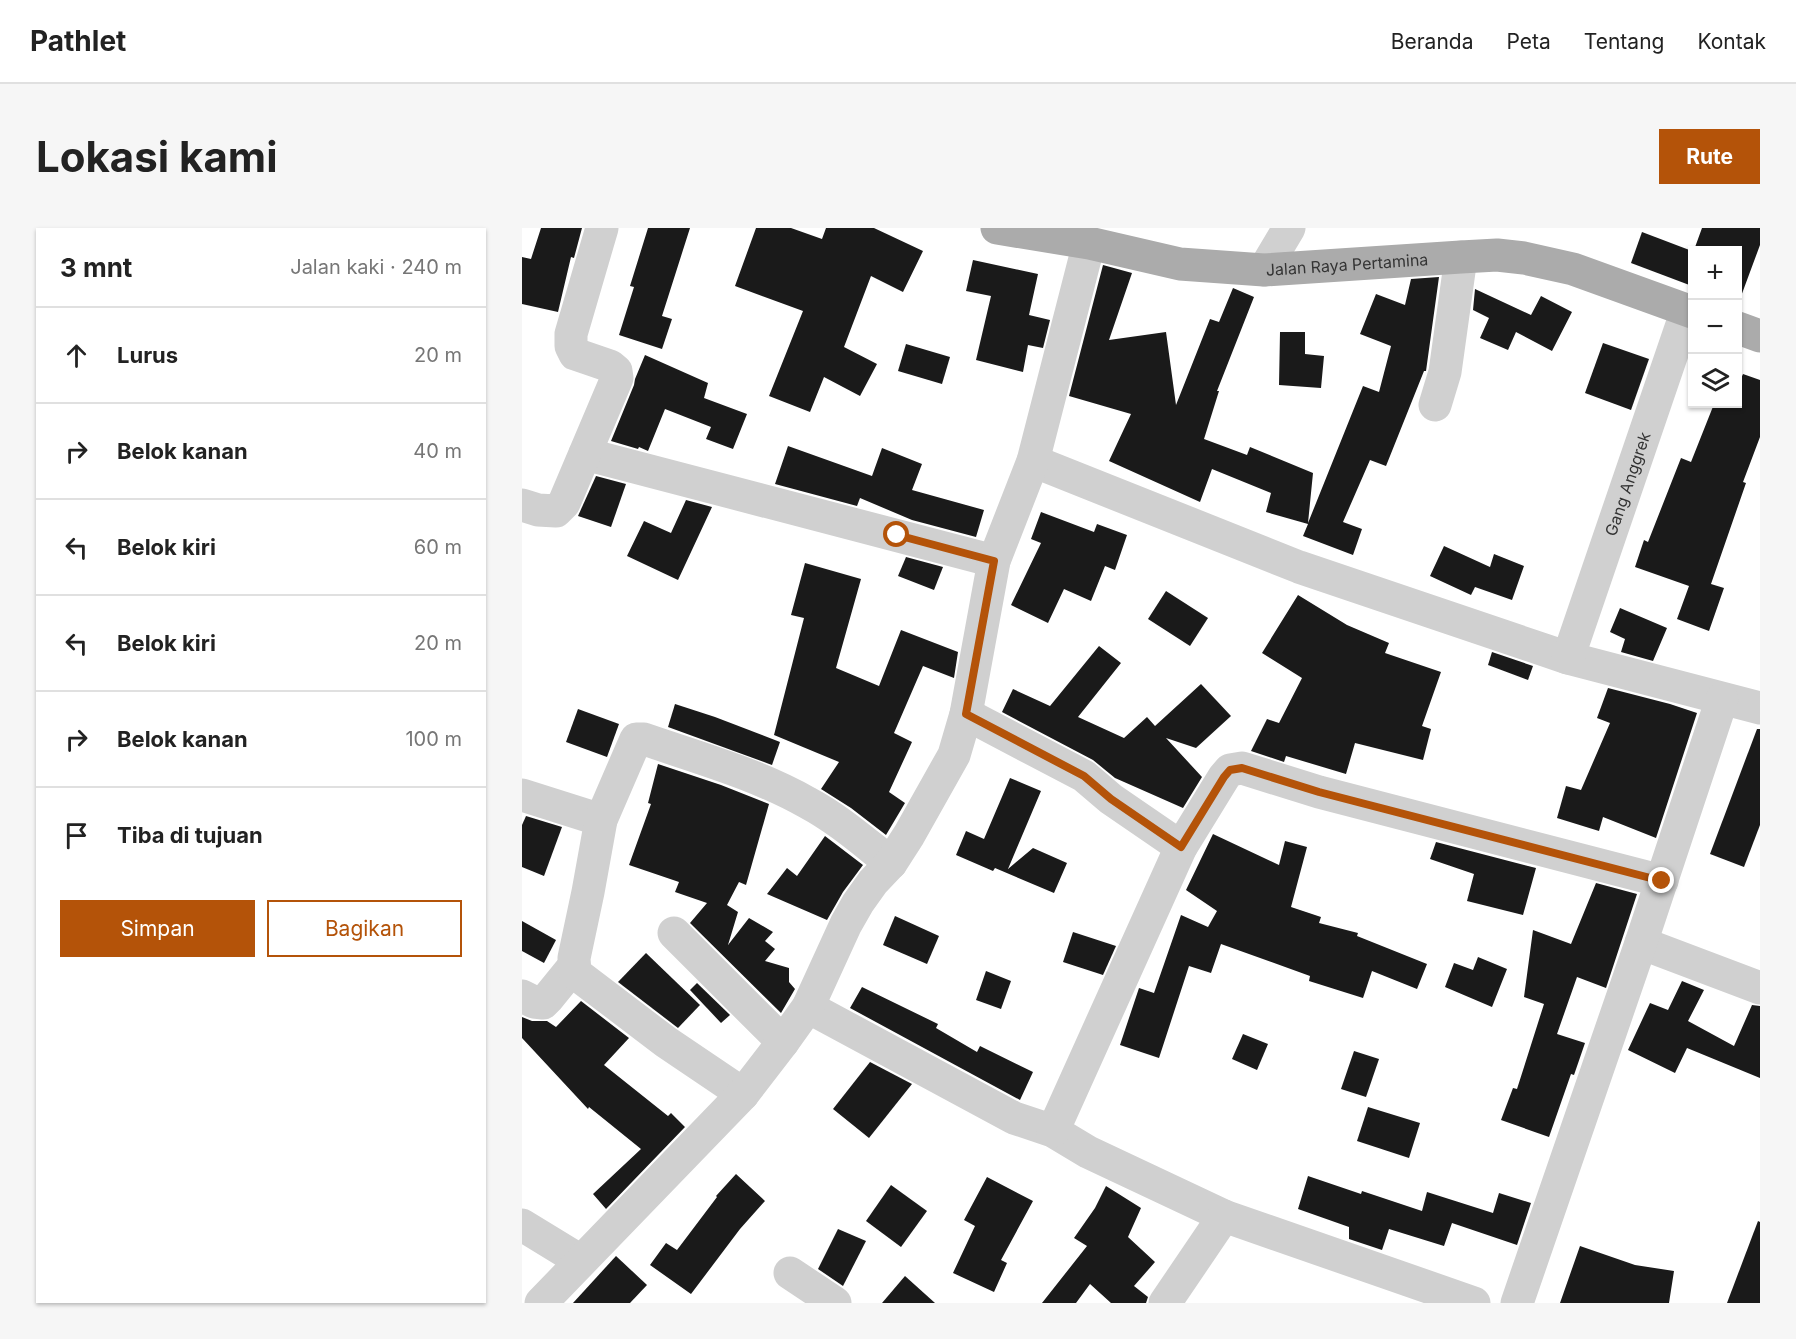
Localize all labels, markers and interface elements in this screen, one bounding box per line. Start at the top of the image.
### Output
text: Pathlet [30,24,126,58]
text: Beranda [1391,29,1473,54]
text: Peta [1506,29,1551,54]
text: Tentang [1584,29,1664,54]
text: Kontak [1697,29,1766,54]
button: Rute [1659,129,1760,184]
text: Lokasi kami [36,131,278,182]
map controls [1688,246,1742,408]
button: + [1688,246,1742,300]
street label: Jalan Raya Pertamina [1265,249,1429,280]
text: 3 mnt [60,252,132,283]
text: Jalan kaki · 240 m [290,255,462,279]
button: − [1688,300,1742,354]
icon: ahead [60,339,93,372]
text: Lurus [117,342,178,368]
text: 20 m [414,343,462,367]
button: layers [1688,354,1742,408]
street label: Gang Anggrek [1600,429,1655,539]
icon: right [60,435,93,468]
text: Belok kanan [117,438,248,464]
text: 40 m [413,439,462,463]
route start [883,521,909,547]
icon: left [60,531,93,564]
text: Belok kiri [117,534,216,560]
text: 60 m [414,535,462,559]
icon: left [60,627,93,660]
text: Belok kiri [117,630,216,656]
text: 20 m [414,631,462,655]
icon: right [60,723,93,756]
text: Belok kanan [117,726,248,752]
text: 100 m [405,727,462,751]
icon: arrive [60,819,93,852]
text: Tiba di tujuan [117,822,263,848]
route end [1648,867,1674,893]
button: Simpan [60,900,255,957]
button: Bagikan [267,900,462,957]

